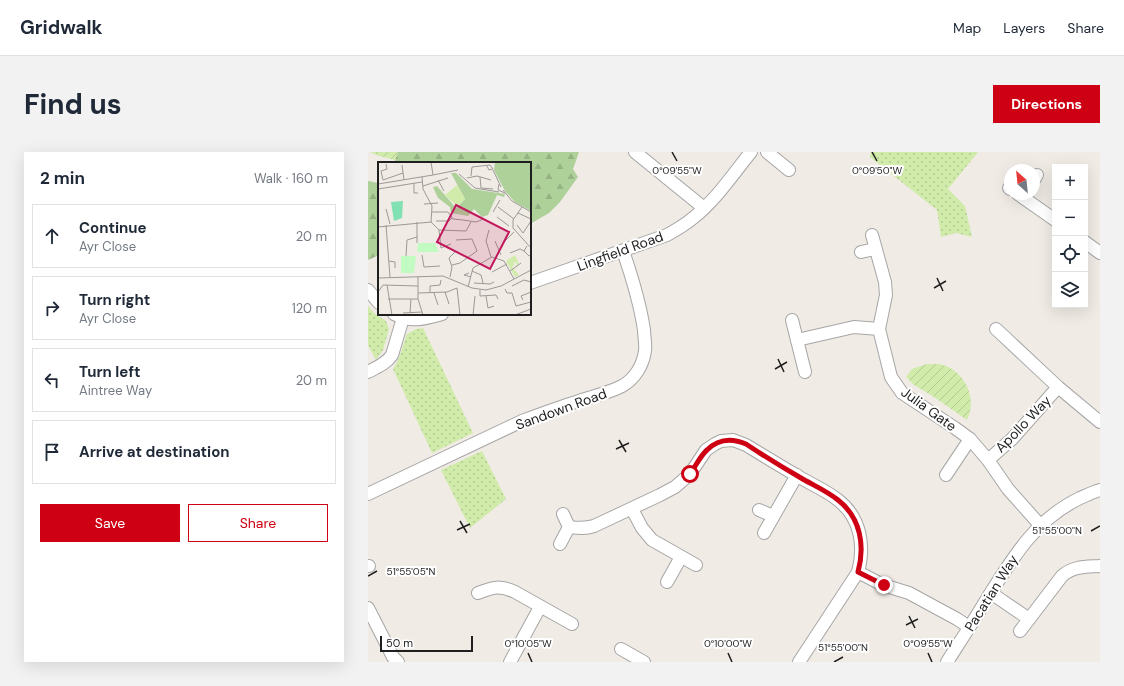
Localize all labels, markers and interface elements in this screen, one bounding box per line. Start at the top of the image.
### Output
text: Gridwalk [20,15,102,40]
text: Map [953,19,981,37]
text: Layers [1003,19,1045,37]
text: Share [1067,19,1104,37]
button: Directions [993,85,1100,123]
text: Find us [24,86,122,123]
inset map [378,162,531,315]
text: 0°09'55"W [652,164,702,177]
text: 0°09'50"W [852,164,902,177]
north arrow [1004,164,1040,200]
map controls [1052,164,1088,308]
button: + [1052,164,1088,200]
text: 2 min [40,167,85,189]
text: Walk · 160 m [254,170,328,187]
button: − [1052,200,1088,236]
text: Continue [79,218,147,238]
icon: ahead [41,225,63,247]
street label: Lingfield Road [574,227,666,275]
text: 20 m [296,228,327,245]
button: locate [1052,236,1088,272]
text: Ayr Close [79,238,136,255]
button: layers [1052,272,1088,308]
text: Turn right [79,290,150,310]
icon: right [41,297,63,319]
text: 120 m [292,300,327,317]
text: Ayr Close [79,310,136,327]
text: Turn left [79,362,140,382]
icon: left [41,369,63,391]
text: 20 m [296,372,327,389]
text: Aintree Way [79,382,152,399]
street label: Julia Gate [898,383,960,435]
street label: Sandown Road [513,384,609,434]
street label: Apollo Way [991,391,1055,456]
icon: arrive [41,441,63,463]
text: Arrive at destination [79,442,230,462]
route start [681,465,699,483]
button: Save [40,504,180,542]
button: Share [188,504,328,542]
text: 51°55'00"N [1032,524,1082,537]
street label: Pacatian Way [960,551,1022,635]
text: 51°55'05"N [387,565,436,578]
route end [875,576,893,594]
scale bar [380,634,473,653]
text: 50 m [386,636,413,650]
text: 0°10'05"W [504,637,552,650]
text: 0°10'00"W [704,637,752,650]
text: 0°09'55"W [903,637,953,650]
text: 51°55'00"N [818,641,868,654]

